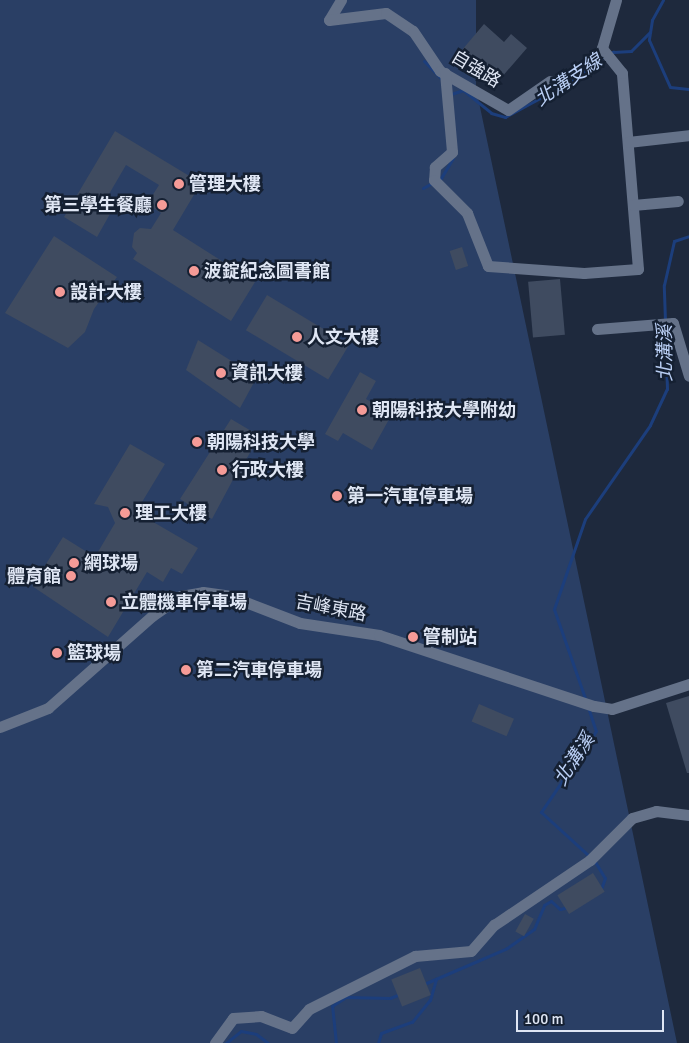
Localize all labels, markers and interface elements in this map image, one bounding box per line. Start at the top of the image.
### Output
street label: 自強路 [447,46,505,92]
water label: 北溝支線 [531,50,607,112]
place label: 管理大樓 [189,173,261,195]
marker: 管理大樓 [173,178,185,190]
place label: 第三學生餐廳 [44,194,152,216]
marker: 第三學生餐廳 [156,199,168,211]
place label: 波錠紀念圖書館 [204,260,330,282]
marker: 波錠紀念圖書館 [188,265,200,277]
place label: 設計大樓 [70,281,142,303]
marker: 設計大樓 [54,286,66,298]
water label: 北溝溪 [654,324,678,382]
place label: 人文大樓 [307,326,379,348]
marker: 人文大樓 [291,331,303,343]
place label: 資訊大樓 [231,362,303,384]
marker: 資訊大樓 [215,367,227,379]
place label: 朝陽科技大學附幼 [372,399,516,421]
marker: 朝陽科技大學附幼 [356,404,368,416]
place label: 朝陽科技大學 [207,431,315,453]
marker: 朝陽科技大學 [191,436,203,448]
place label: 行政大樓 [232,459,304,481]
marker: 行政大樓 [216,464,228,476]
place label: 第一汽車停車場 [347,485,473,507]
marker: 第一汽車停車場 [331,490,343,502]
place label: 理工大樓 [135,502,207,524]
marker: 理工大樓 [119,507,131,519]
place label: 網球場 [84,552,138,574]
marker: 網球場 [68,557,80,569]
place label: 體育館 [7,565,61,587]
marker: 體育館 [65,570,77,582]
place label: 立體機車停車場 [121,591,247,613]
street label: 吉峰東路 [294,591,368,625]
marker: 立體機車停車場 [105,596,117,608]
place label: 管制站 [423,626,477,648]
marker: 管制站 [407,631,419,643]
place label: 籃球場 [67,642,121,664]
marker: 籃球場 [51,647,63,659]
place label: 第二汽車停車場 [196,659,322,681]
marker: 第二汽車停車場 [180,664,192,676]
water label: 北溝溪 [550,730,600,790]
scale bar [519,1000,666,1032]
text: 100 m [524,1010,564,1028]

